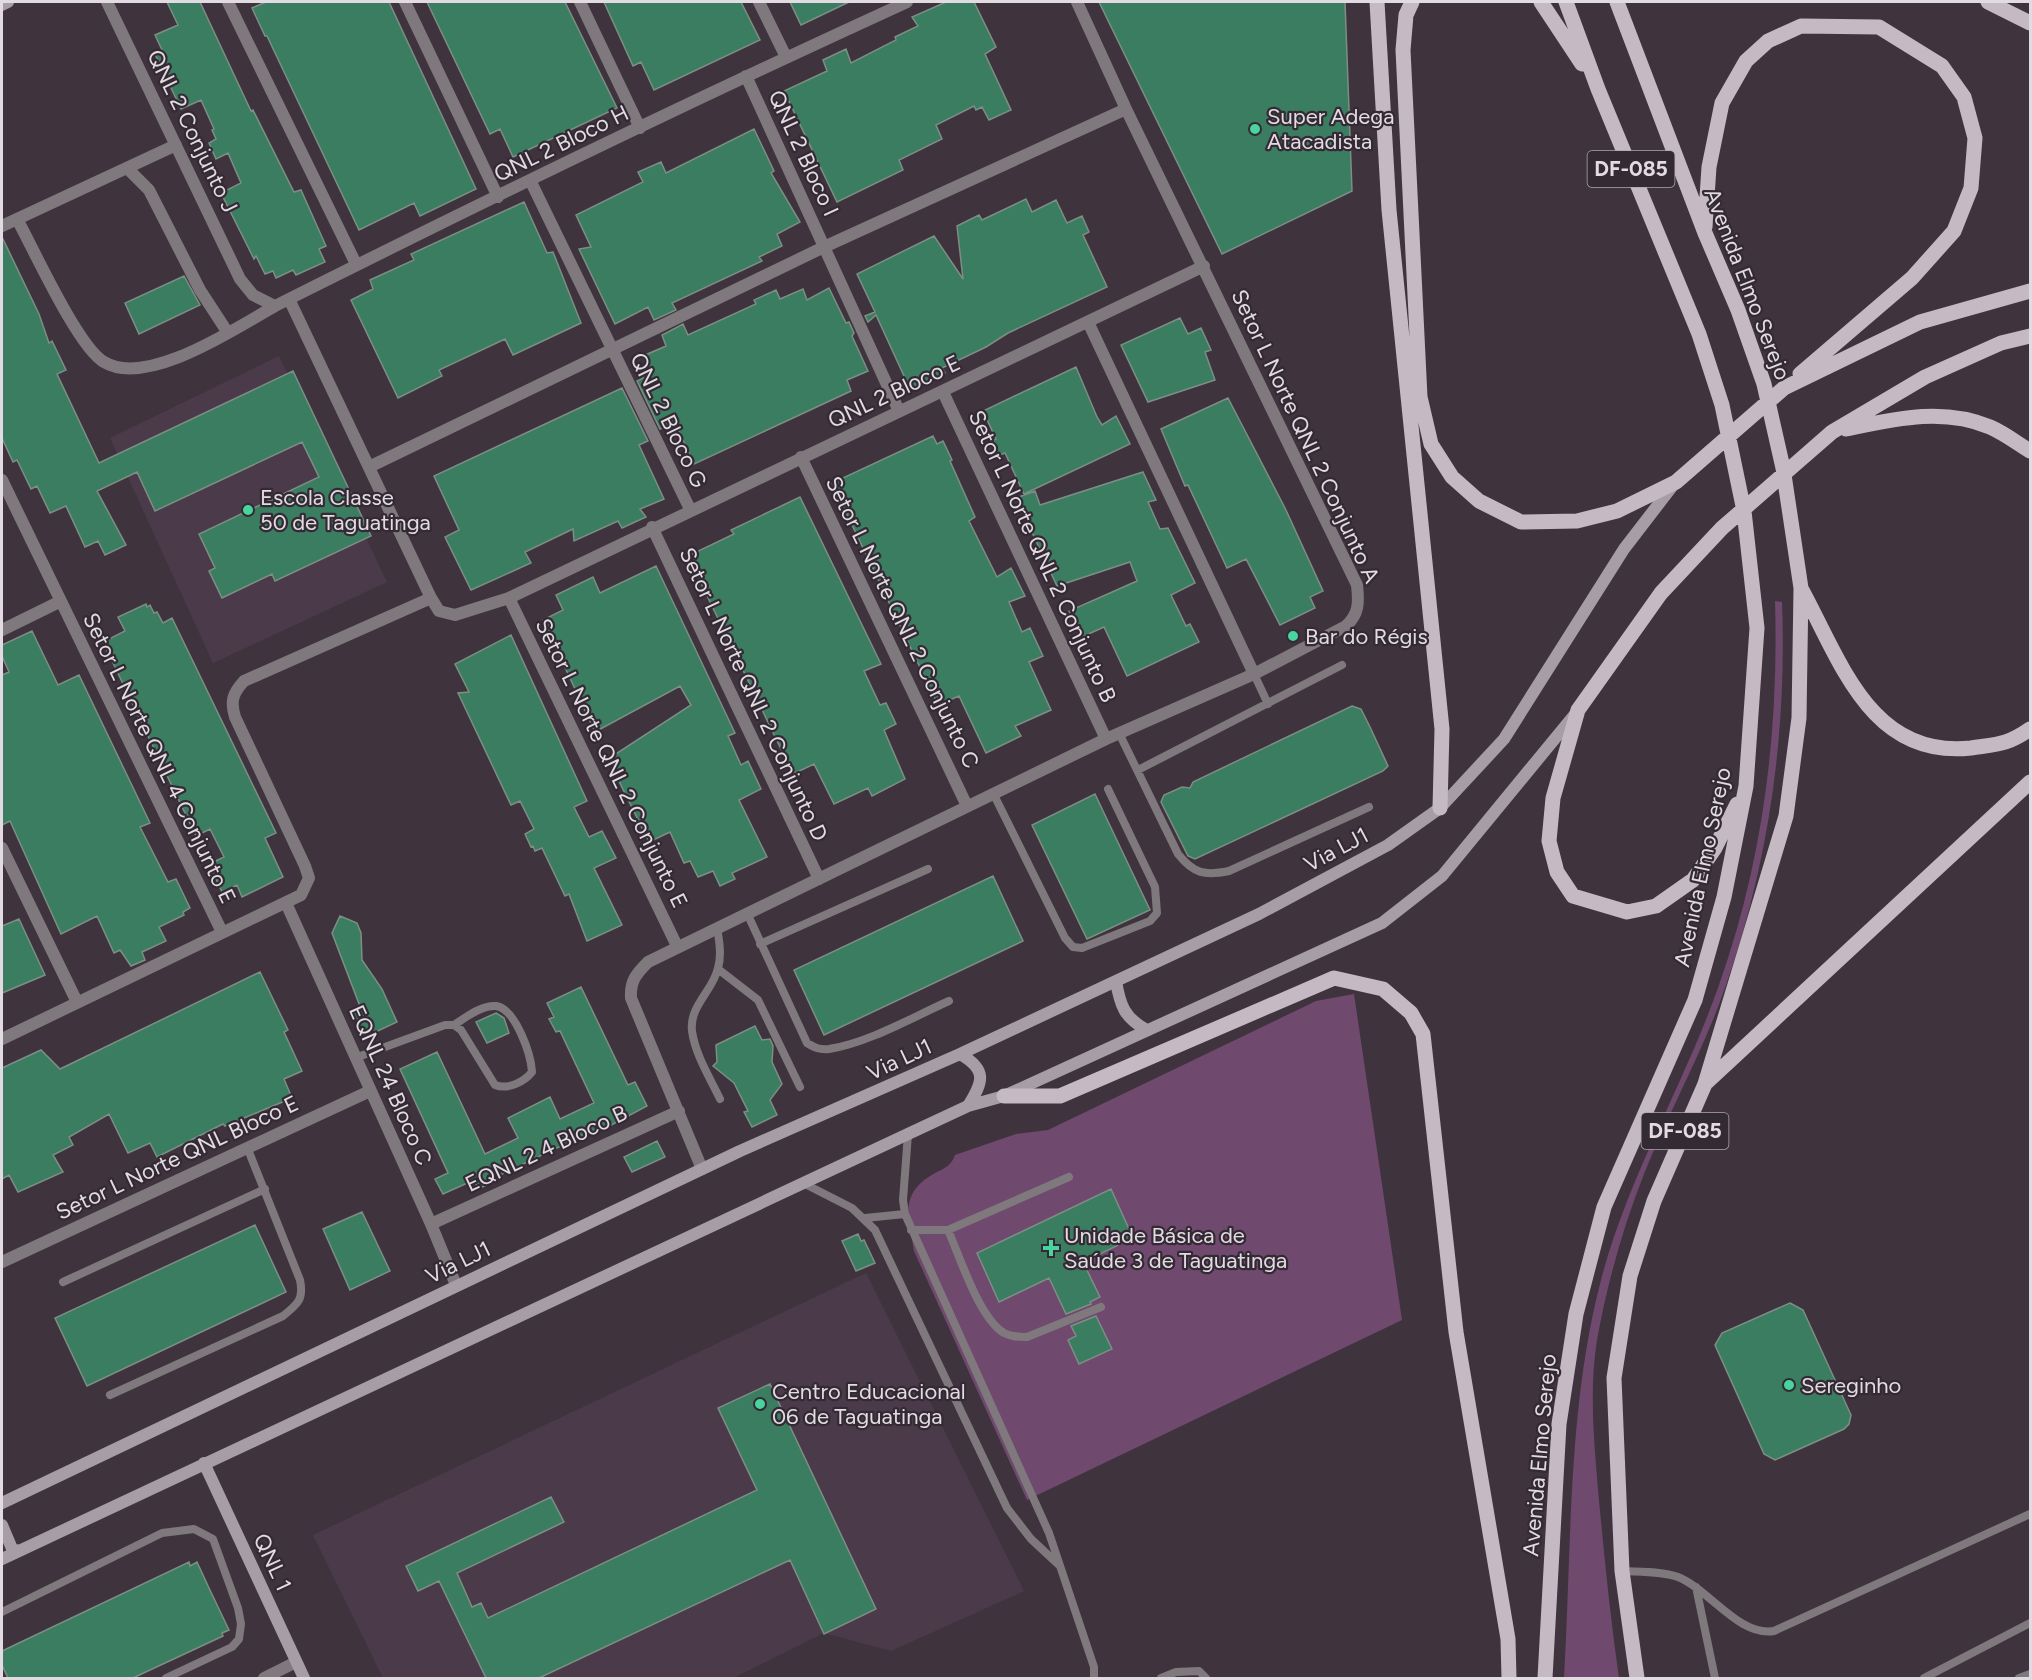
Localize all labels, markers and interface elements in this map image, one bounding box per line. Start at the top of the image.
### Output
street label: QNL 2 Conjunto J [141,45,244,217]
street label: QNL 2 Bloco I [763,86,845,221]
street label: QNL 2 Bloco H [489,99,633,188]
place label: Super Adega Atacadista [1267,103,1394,155]
marker: Super Adega Atacadista [1248,122,1262,136]
road number: DF-085 [1588,151,1674,187]
street label: Avenida Elmo Serejo [1699,184,1797,384]
street label: Setor L Norte QNL 2 Conjunto A [1226,285,1386,587]
street label: QNL 2 Bloco G [624,348,713,492]
street label: QNL 2 Bloco E [824,349,965,434]
street label: Setor L Norte QNL 2 Conjunto B [963,406,1122,707]
street label: Setor L Norte QNL 2 Conjunto C [820,472,985,773]
place label: Escola Classe 50 de Taguatinga [260,484,431,536]
marker: Escola Classe 50 de Taguatinga [241,503,255,517]
street label: Setor L Norte QNL 2 Conjunto D [673,543,834,845]
street label: Setor L Norte QNL 4 Conjunto E [77,608,242,908]
street label: Setor L Norte QNL 2 Conjunto E [530,614,694,912]
place label: Bar do Régis [1305,623,1428,650]
marker: Bar do Régis [1286,629,1300,643]
street label: Avenida Elmo Serejo [1668,765,1737,969]
street label: Via LJ1 [1299,821,1373,878]
street label: EQNL 24 Bloco C [343,1001,438,1170]
street label: Via LJ1 [862,1033,936,1086]
street label: Setor L Norte QNL Bloco E [52,1089,303,1226]
street label: EQNL 2 4 Bloco B [461,1099,631,1198]
road number: DF-085 [1642,1113,1728,1149]
place label: Unidade Básica de Saúde 3 de Taguatinga [1064,1222,1287,1274]
street label: Via LJ1 [421,1235,495,1290]
marker: Unidade Básica de Saúde 3 de Taguatinga [1042,1239,1060,1257]
street label: Avenida Elmo Serejo [1517,1353,1562,1557]
place label: Sereginho [1801,1372,1901,1399]
place label: Centro Educacional 06 de Taguatinga [772,1378,966,1430]
marker: Sereginho [1782,1378,1796,1392]
marker: Centro Educacional 06 de Taguatinga [753,1397,767,1411]
street label: QNL 1 [248,1529,297,1595]

